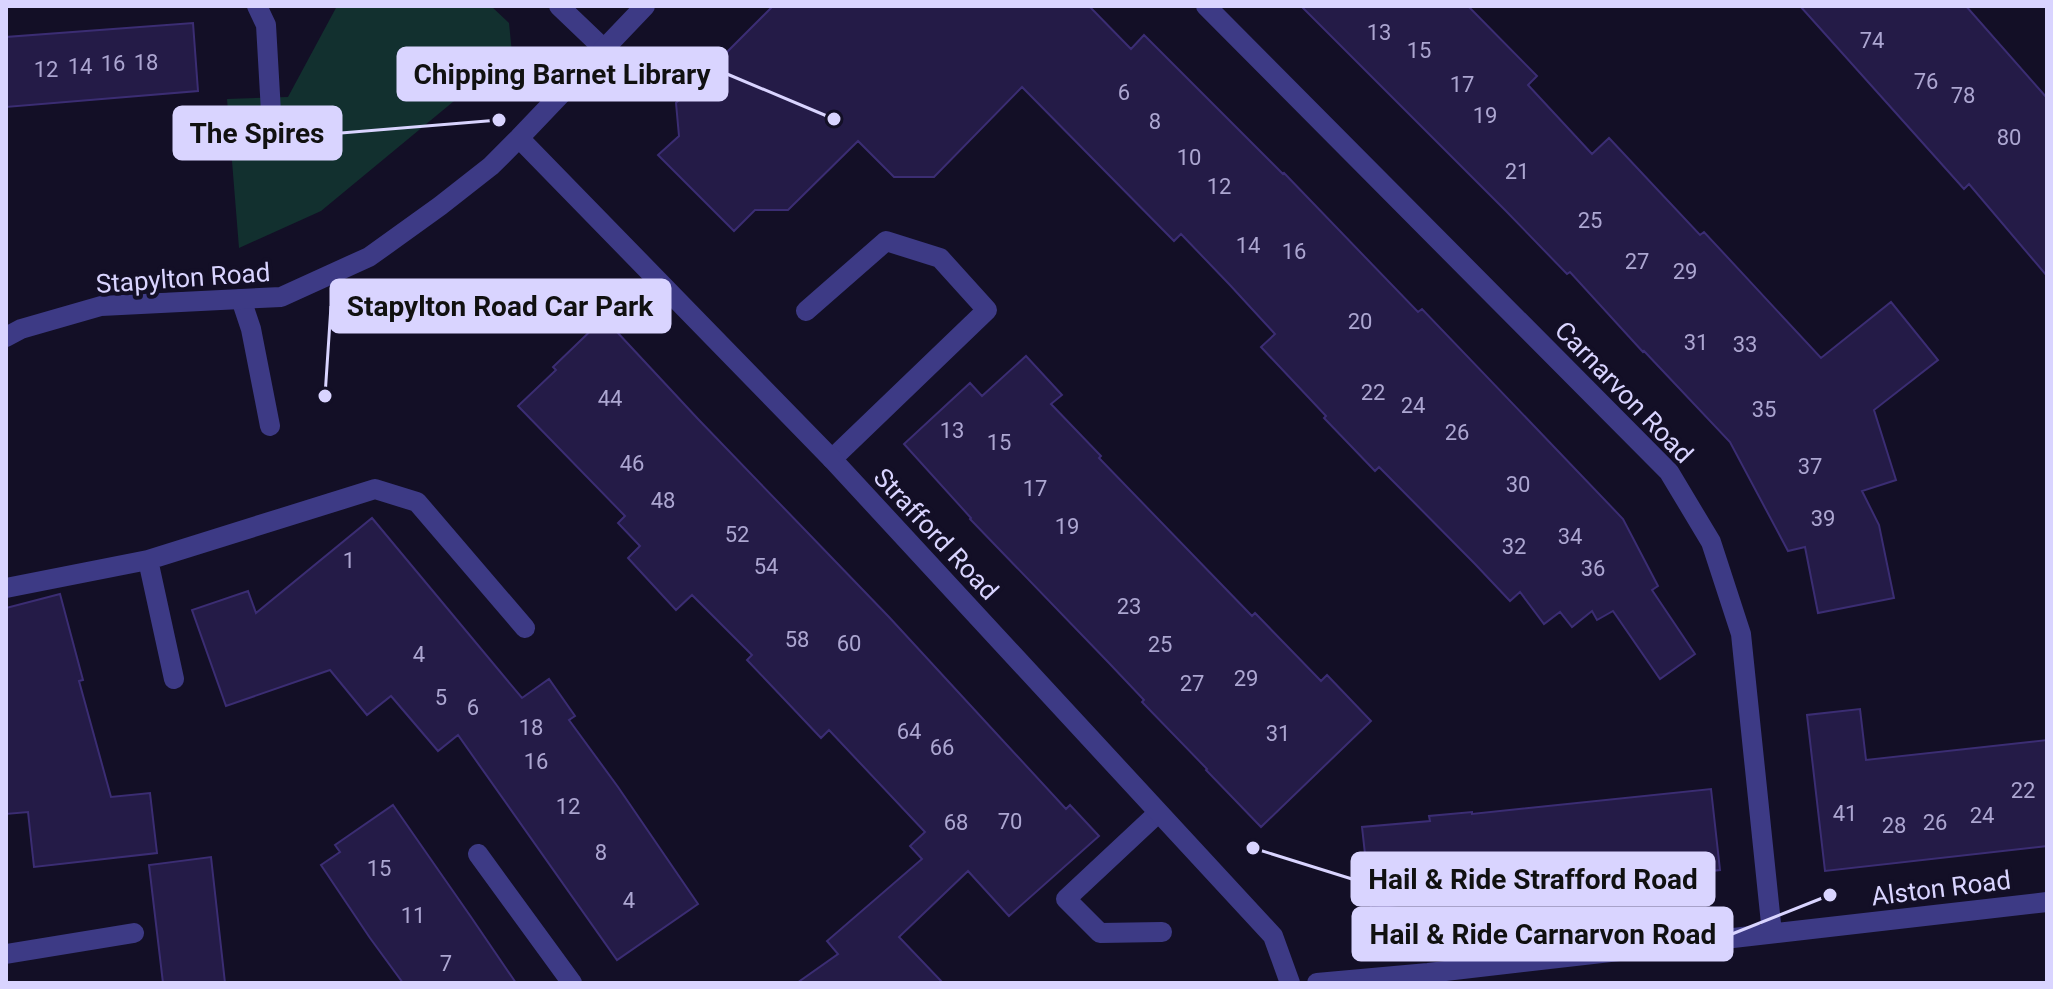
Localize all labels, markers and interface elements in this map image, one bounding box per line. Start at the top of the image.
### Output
house number: 13 [1367,20,1391,45]
house number: 74 [1860,28,1884,53]
house number: 15 [1407,38,1431,63]
callout: Chipping Barnet Library [398,48,727,100]
house number: 18 [134,50,158,75]
house number: 16 [101,51,125,76]
house number: 14 [68,54,92,79]
house number: 12 [34,57,58,82]
text: Chipping Barnet Library [413,58,711,91]
house number: 76 [1914,69,1938,94]
house number: 17 [1450,72,1474,97]
house number: 6 [1118,80,1130,105]
house number: 78 [1951,83,1975,108]
house number: 19 [1473,103,1497,128]
callout: The Spires [174,107,341,159]
house number: 8 [1149,109,1161,134]
text: The Spires [189,117,325,150]
house number: 80 [1997,125,2021,150]
house number: 10 [1177,145,1201,170]
house number: 21 [1505,159,1529,184]
house number: 12 [1207,174,1231,199]
house number: 25 [1578,208,1602,233]
house number: 14 [1236,233,1260,258]
house number: 16 [1282,239,1306,264]
house number: 27 [1625,249,1649,274]
street label: Stapylton Road [95,257,271,299]
house number: 29 [1673,259,1697,284]
callout: Stapylton Road Car Park [331,280,670,332]
text: Stapylton Road Car Park [347,290,654,323]
house number: 20 [1348,309,1372,334]
street label: Carnarvon Road [1549,315,1699,469]
house number: 31 [1684,330,1708,355]
house number: 33 [1733,332,1757,357]
house number: 22 [1361,380,1385,405]
house number: 44 [598,386,622,411]
house number: 24 [1401,393,1425,418]
house number: 35 [1752,397,1776,422]
house number: 13 [940,418,964,443]
house number: 26 [1445,420,1469,445]
house number: 15 [987,430,1011,455]
house number: 46 [620,451,644,476]
house number: 37 [1798,454,1822,479]
street label: Strafford Road [868,462,1004,606]
house number: 30 [1506,472,1530,497]
house number: 17 [1023,476,1047,501]
house number: 48 [651,488,675,513]
house number: 39 [1811,506,1835,531]
house number: 19 [1055,514,1079,539]
house number: 52 [725,522,749,547]
house number: 34 [1558,524,1582,549]
house number: 32 [1502,534,1526,559]
house number: 1 [343,548,355,573]
house number: 54 [754,554,778,579]
house number: 36 [1581,556,1605,581]
house number: 23 [1117,594,1141,619]
house number: 58 [785,627,809,652]
house number: 60 [837,631,861,656]
house number: 25 [1148,632,1172,657]
house number: 4 [413,642,425,667]
house number: 29 [1234,666,1258,691]
house number: 27 [1180,671,1204,696]
house number: 5 [435,685,447,710]
house number: 6 [467,695,479,720]
house number: 18 [519,715,543,740]
house number: 64 [897,719,921,744]
house number: 31 [1266,721,1290,746]
house number: 66 [930,735,954,760]
house number: 16 [524,749,548,774]
house number: 22 [2011,778,2035,803]
house number: 12 [556,794,580,819]
house number: 41 [1833,801,1857,826]
house number: 24 [1970,803,1994,828]
house number: 70 [998,809,1022,834]
house number: 68 [944,810,968,835]
house number: 26 [1923,810,1947,835]
house number: 28 [1882,813,1906,838]
house number: 8 [595,840,607,865]
callout: Hail & Ride Strafford Road [1352,853,1714,905]
house number: 15 [367,856,391,881]
text: Hail & Ride Strafford Road [1368,863,1698,896]
street label: Alston Road [1870,865,2012,911]
house number: 4 [623,888,635,913]
house number: 11 [401,903,425,928]
callout: Hail & Ride Carnarvon Road [1353,908,1732,960]
text: Hail & Ride Carnarvon Road [1370,918,1716,951]
house number: 7 [440,951,452,976]

